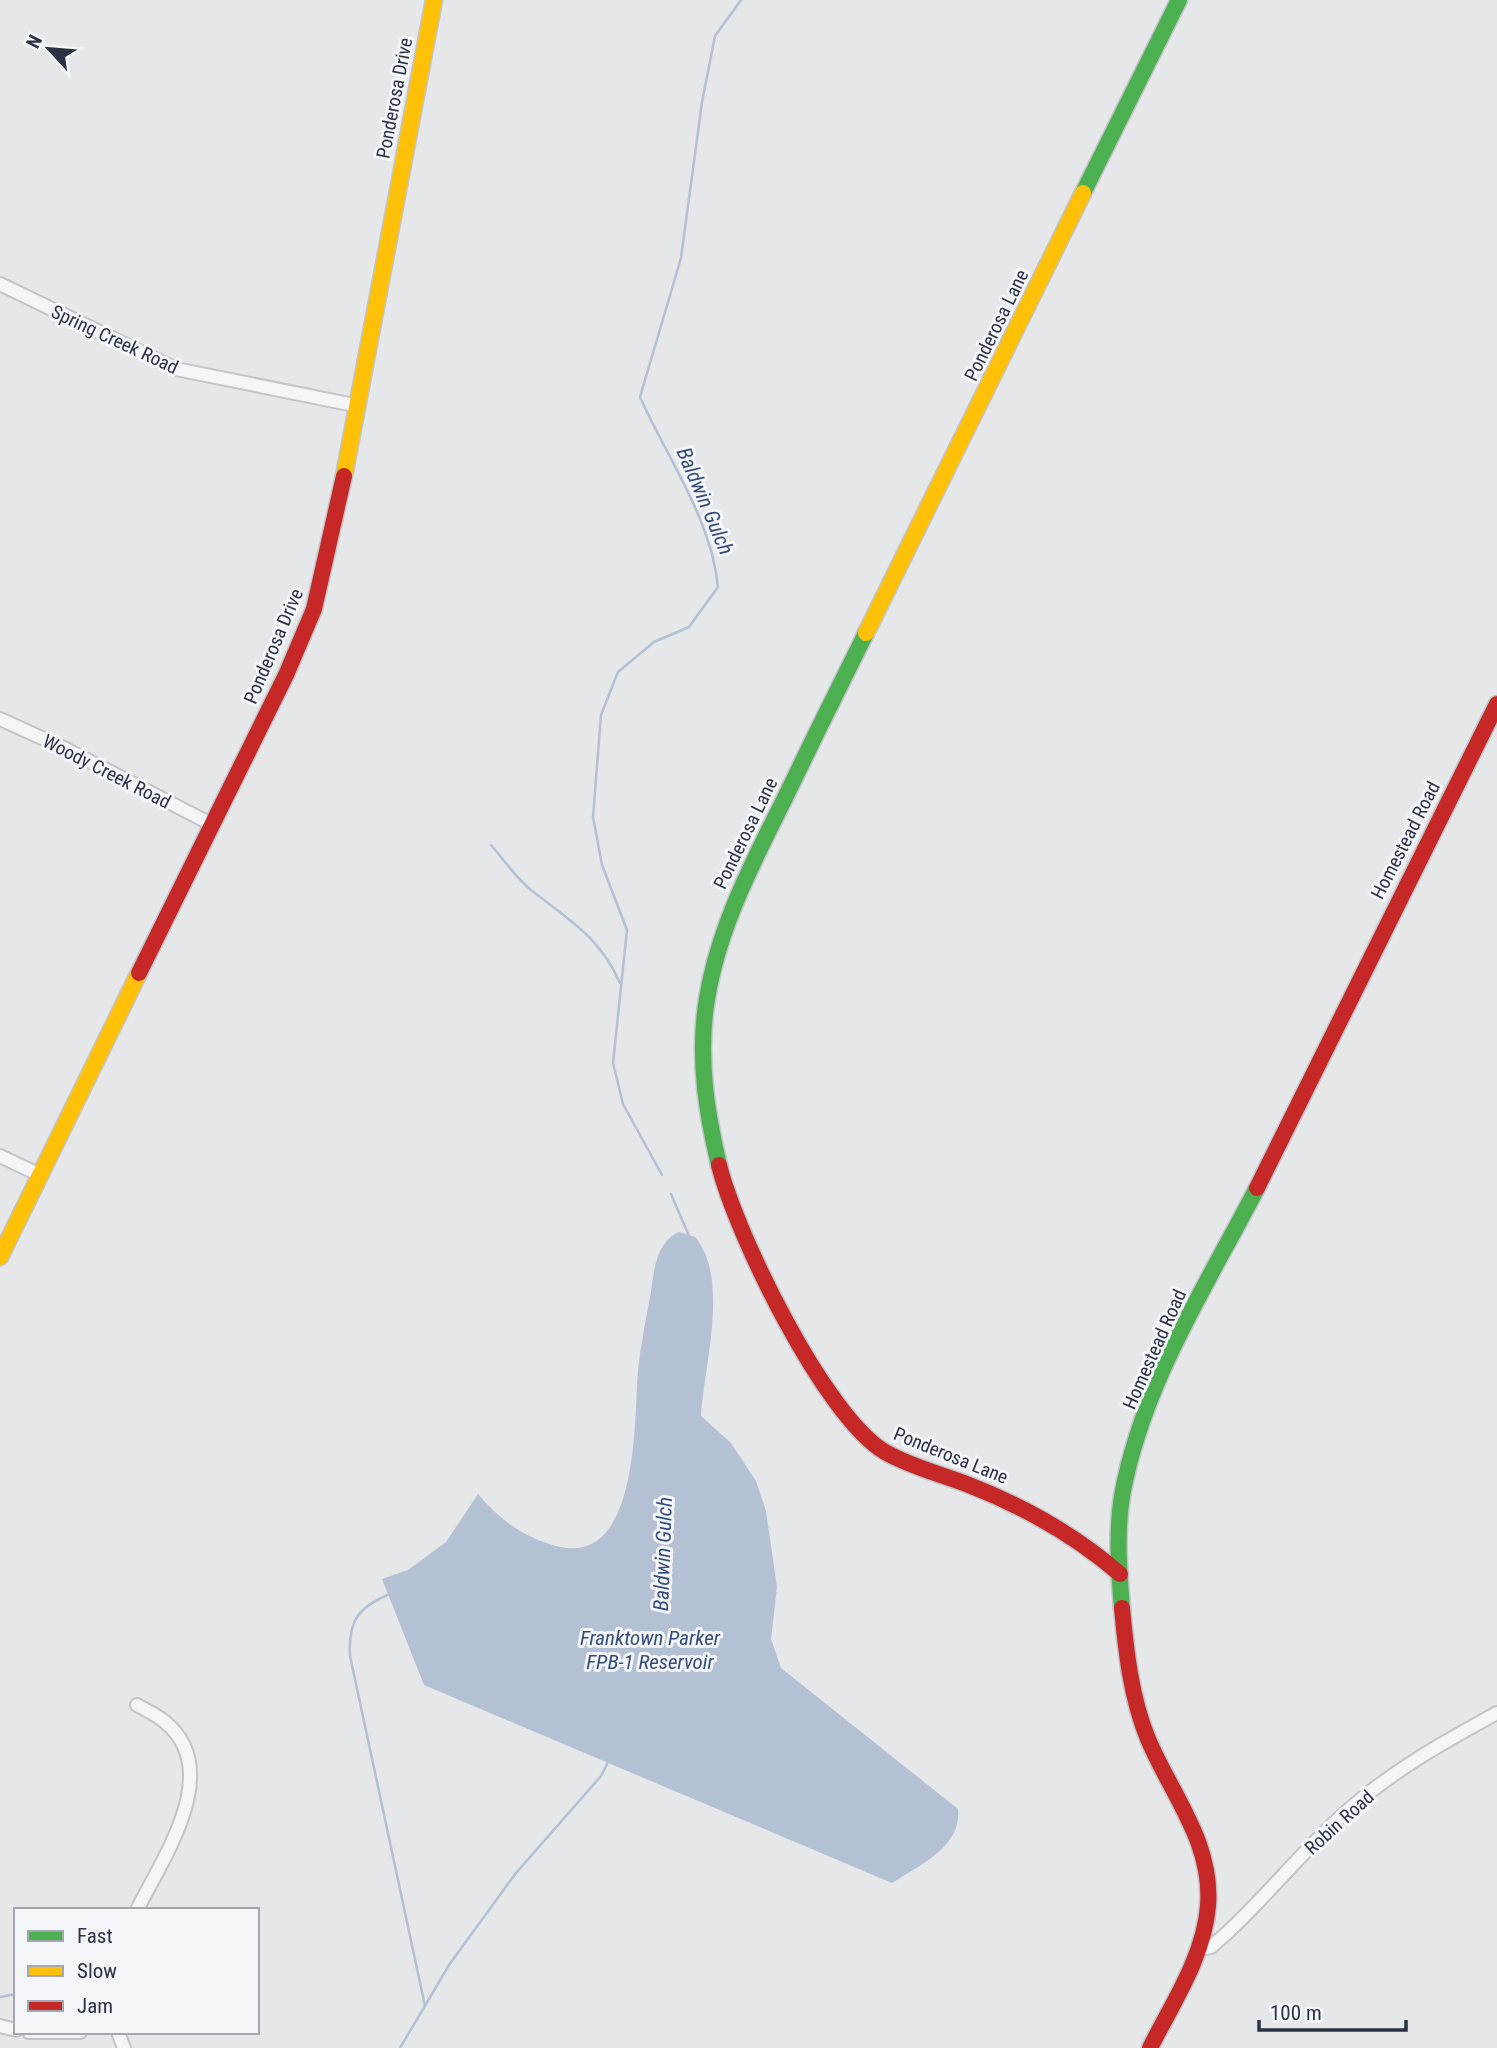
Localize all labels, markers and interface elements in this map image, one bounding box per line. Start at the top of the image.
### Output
north arrow [14,14,84,84]
text: N [21,31,47,52]
street label: Ponderosa Drive [372,36,417,160]
street label: Ponderosa Lane [960,266,1033,385]
street label: Spring Creek Road [48,300,182,379]
water label: Baldwin Gulch [672,444,738,558]
street label: Ponderosa Drive [239,585,308,707]
street label: Woody Creek Road [39,729,174,814]
street label: Ponderosa Lane [709,774,782,893]
street label: Homestead Road [1366,778,1445,903]
street label: Homestead Road [1118,1286,1191,1413]
street label: Ponderosa Lane [890,1422,1011,1489]
water label: Baldwin Gulch [649,1497,677,1611]
water label: Franktown Parker FPB-1 Reservoir [580,1626,721,1674]
street label: Robin Road [1300,1785,1379,1859]
legend [14,1908,259,2034]
text: Fast [77,1924,113,1948]
text: Slow [77,1959,117,1983]
scale bar [1259,1988,1406,2032]
text: Jam [77,1994,113,2018]
text: 100 m [1270,2001,1322,2025]

